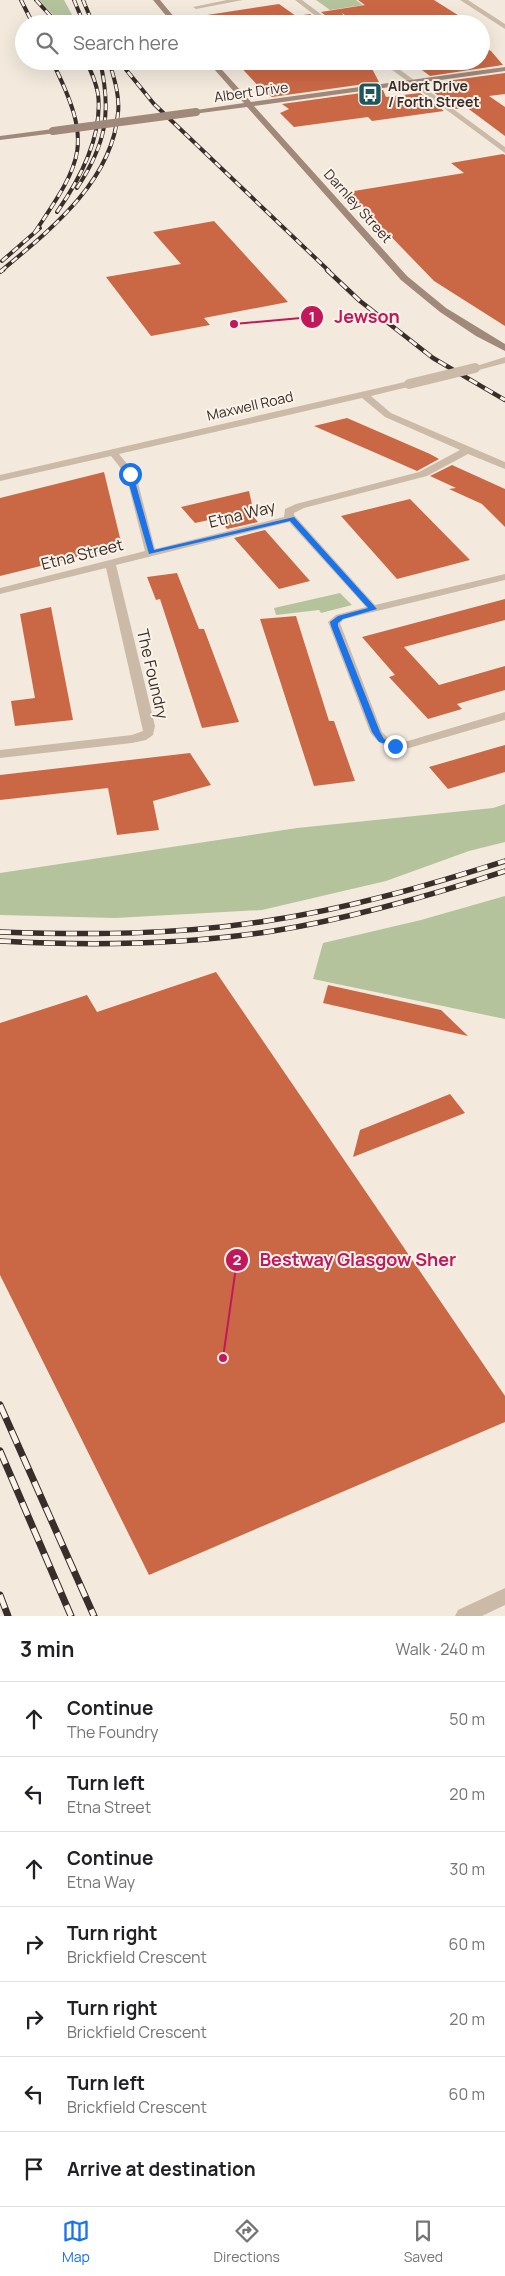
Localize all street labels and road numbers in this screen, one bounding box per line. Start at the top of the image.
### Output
street label: Albert Drive [213,77,289,106]
street label: Darnley Street [320,165,397,247]
street label: Maxwell Road [205,386,295,425]
street label: Etna Way [206,495,278,533]
street label: Etna Street [39,533,125,575]
street label: The Foundry [132,627,174,722]

